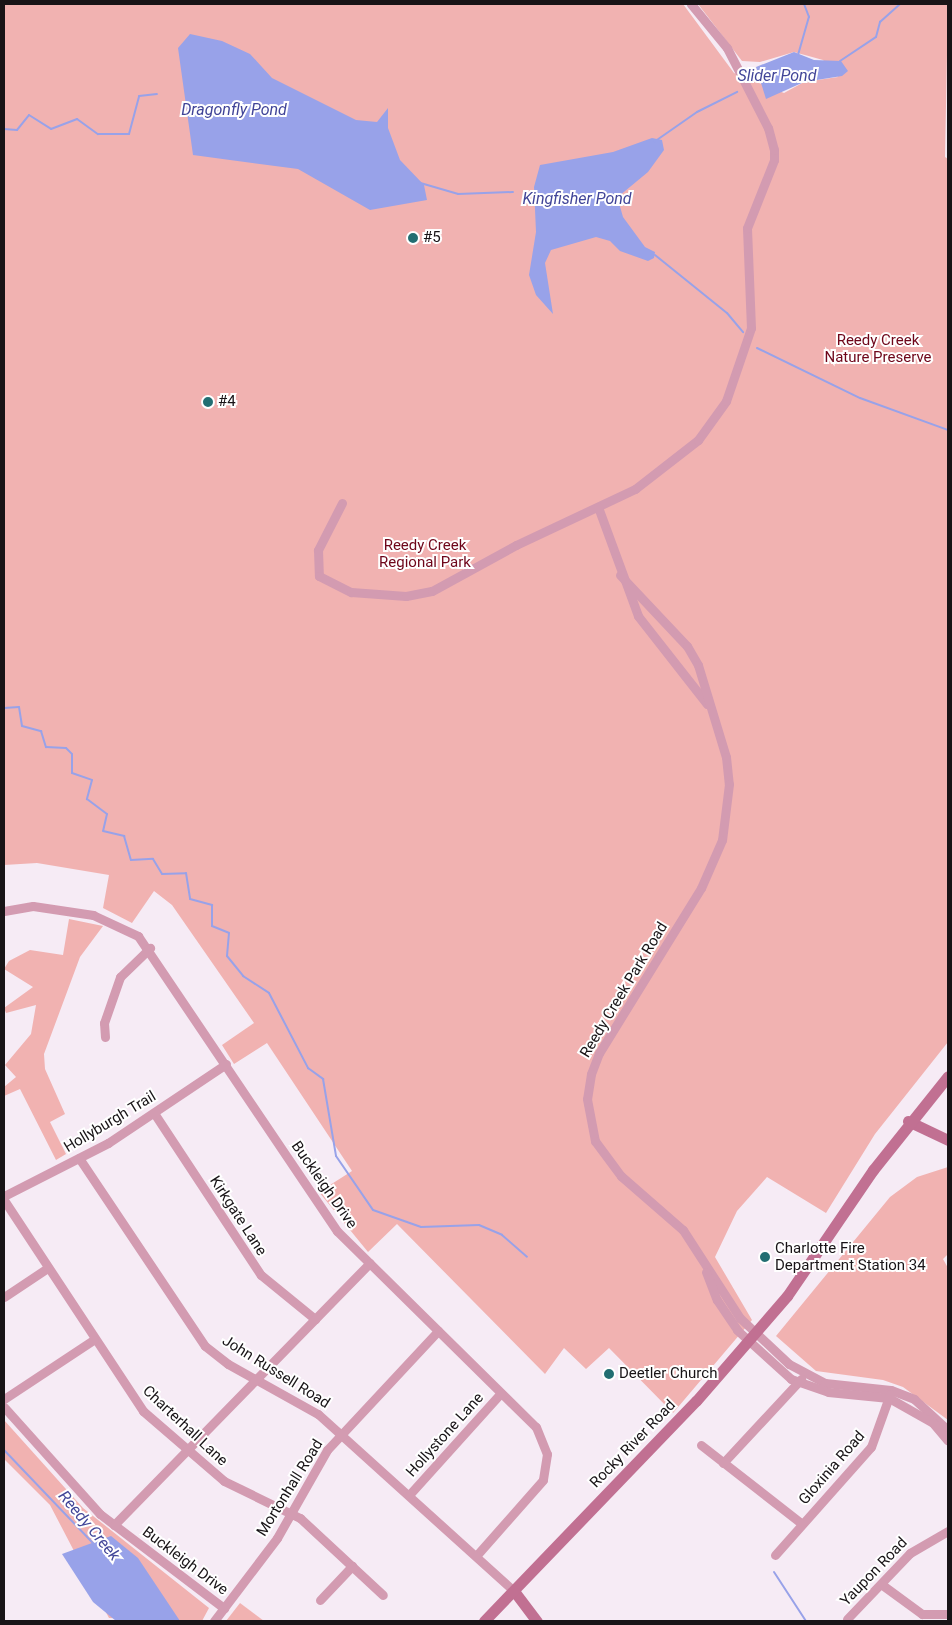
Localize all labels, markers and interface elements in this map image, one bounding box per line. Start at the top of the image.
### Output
water label: Slider Pond [738,66,816,86]
water label: Dragonfly Pond [181,100,287,120]
water label: Kingfisher Pond [522,189,632,209]
place label: #5 [423,229,441,247]
marker: #5 [407,232,419,244]
park label: Reedy Creek Nature Preserve [824,331,932,366]
place label: #4 [218,393,236,411]
marker: #4 [202,396,214,408]
park label: Reedy Creek Regional Park [379,536,471,571]
street label: Reedy Creek Park Road [576,919,672,1061]
street label: Hollyburgh Trail [61,1087,159,1157]
street label: Buckleigh Drive [287,1138,361,1232]
street label: Kirkgate Lane [206,1173,270,1259]
place label: Charlotte Fire Department Station 34 [775,1239,926,1274]
marker: Charlotte Fire Department Station 34 [759,1251,771,1263]
street label: John Russell Road [219,1332,333,1412]
place label: Deetler Church [619,1365,717,1383]
marker: Deetler Church [603,1368,615,1380]
street label: Charterhall Lane [139,1382,231,1470]
street label: Hollystone Lane [402,1389,488,1481]
street label: Rocky River Road [586,1396,680,1492]
street label: Gloxinia Road [795,1428,869,1508]
street label: Mortonhall Road [253,1436,327,1540]
water label: Reedy Creek [54,1487,124,1565]
street label: Buckleigh Drive [139,1523,231,1599]
street label: Yaupon Road [837,1534,911,1610]

